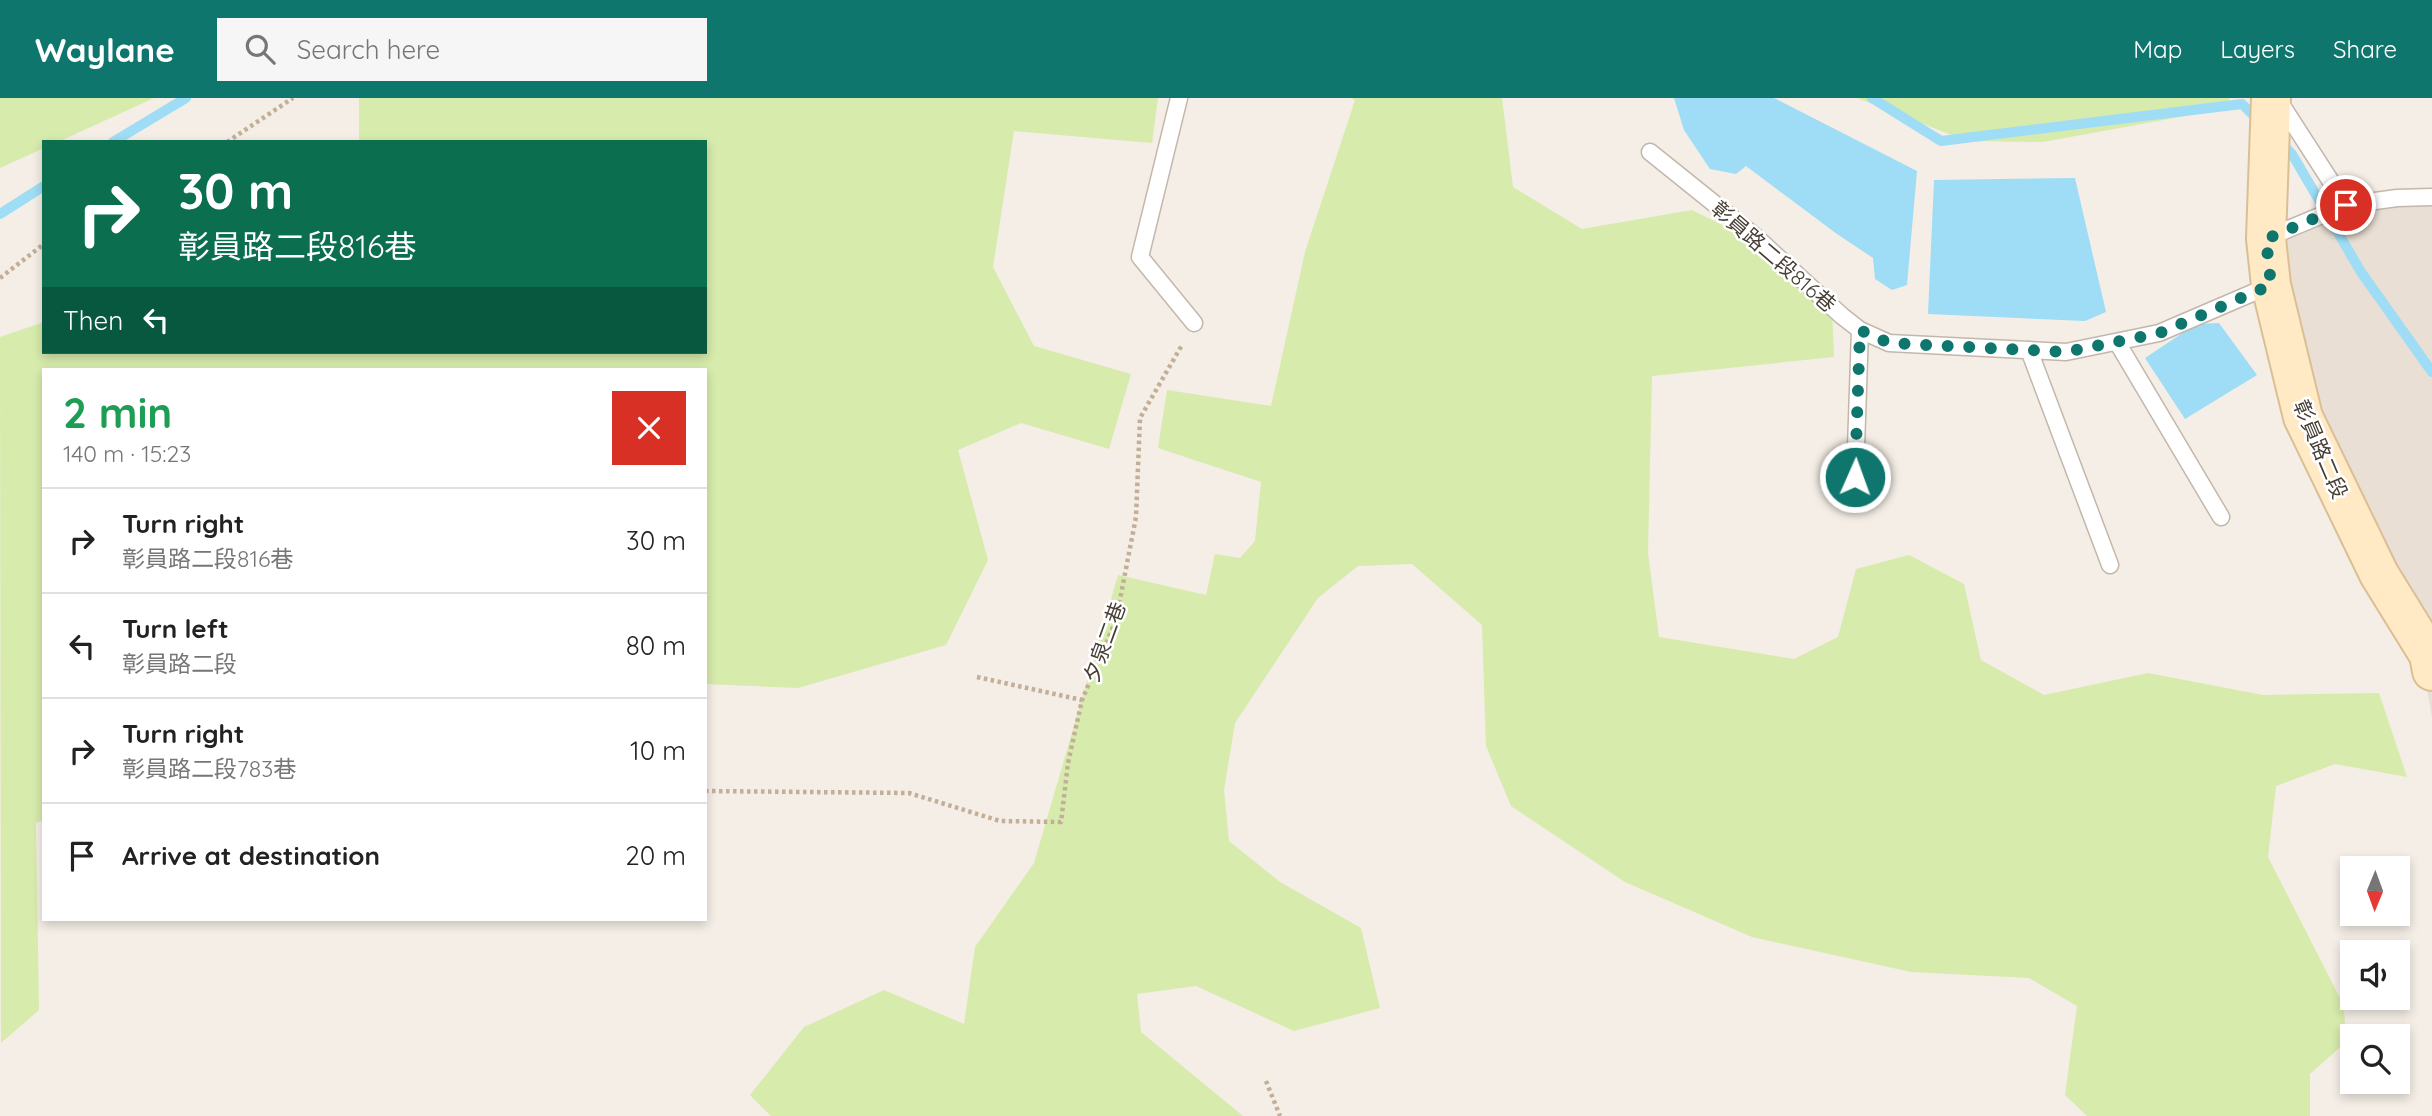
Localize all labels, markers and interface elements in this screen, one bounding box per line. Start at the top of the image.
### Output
search box [217,18,707,81]
text: Waylane [35,29,175,70]
icon: search [241,30,279,68]
text: Search here [297,33,440,66]
text: Map [2133,34,2182,64]
text: Layers [2220,34,2295,64]
text: Share [2333,34,2397,64]
text: 30 m [178,160,293,221]
icon: right [63,168,154,259]
pin [2316,175,2376,235]
icon: arrive [2327,186,2365,224]
street label: 彰員路二段816巷 [1706,195,1842,317]
text: 彰員路二段816巷 [178,226,416,266]
icon: left [137,301,175,339]
text: Then [63,304,123,337]
text: 2 min [63,386,172,439]
button: close [612,391,686,465]
street label: 彰員路二段 [2289,396,2353,502]
text: 140 m · 15:23 [63,439,191,468]
position arrow [1818,440,1892,514]
text: Turn right [122,507,244,540]
icon: right [63,522,101,560]
text: 30 m [626,524,686,557]
text: 彰員路二段816巷 [122,544,293,573]
street label: 夕泉二巷 [1077,598,1131,686]
text: Turn left [122,612,229,645]
icon: left [63,627,101,665]
text: 80 m [626,629,686,662]
text: 彰員路二段 [122,649,237,678]
text: Turn right [122,717,244,750]
icon: right [63,732,101,770]
text: 10 m [630,734,686,767]
text: 彰員路二段783巷 [122,754,296,783]
icon: arrive [63,837,101,875]
text: Arrive at destination [122,839,380,872]
text: 20 m [625,839,686,872]
north arrow [2340,856,2410,926]
map controls [2340,856,2410,1094]
button: sound [2340,940,2410,1010]
button: search [2340,1024,2410,1094]

